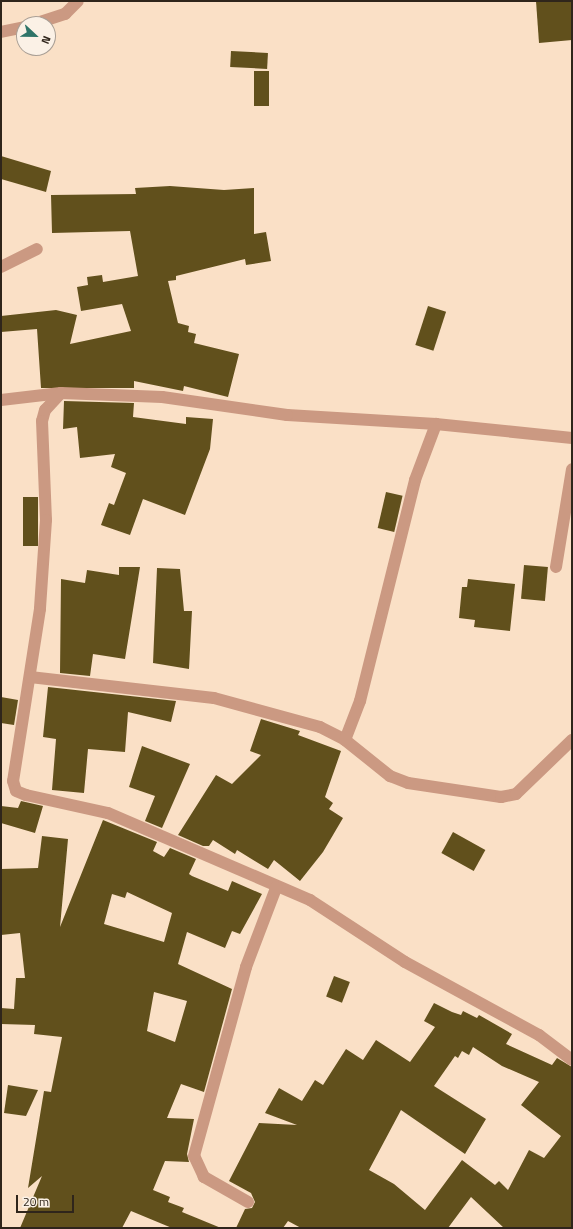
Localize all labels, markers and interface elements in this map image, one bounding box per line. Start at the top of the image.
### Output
north arrow [16,16,56,56]
text: N [37,34,55,47]
scale bar [18,1187,76,1213]
text: 20 m [23,1192,49,1211]

